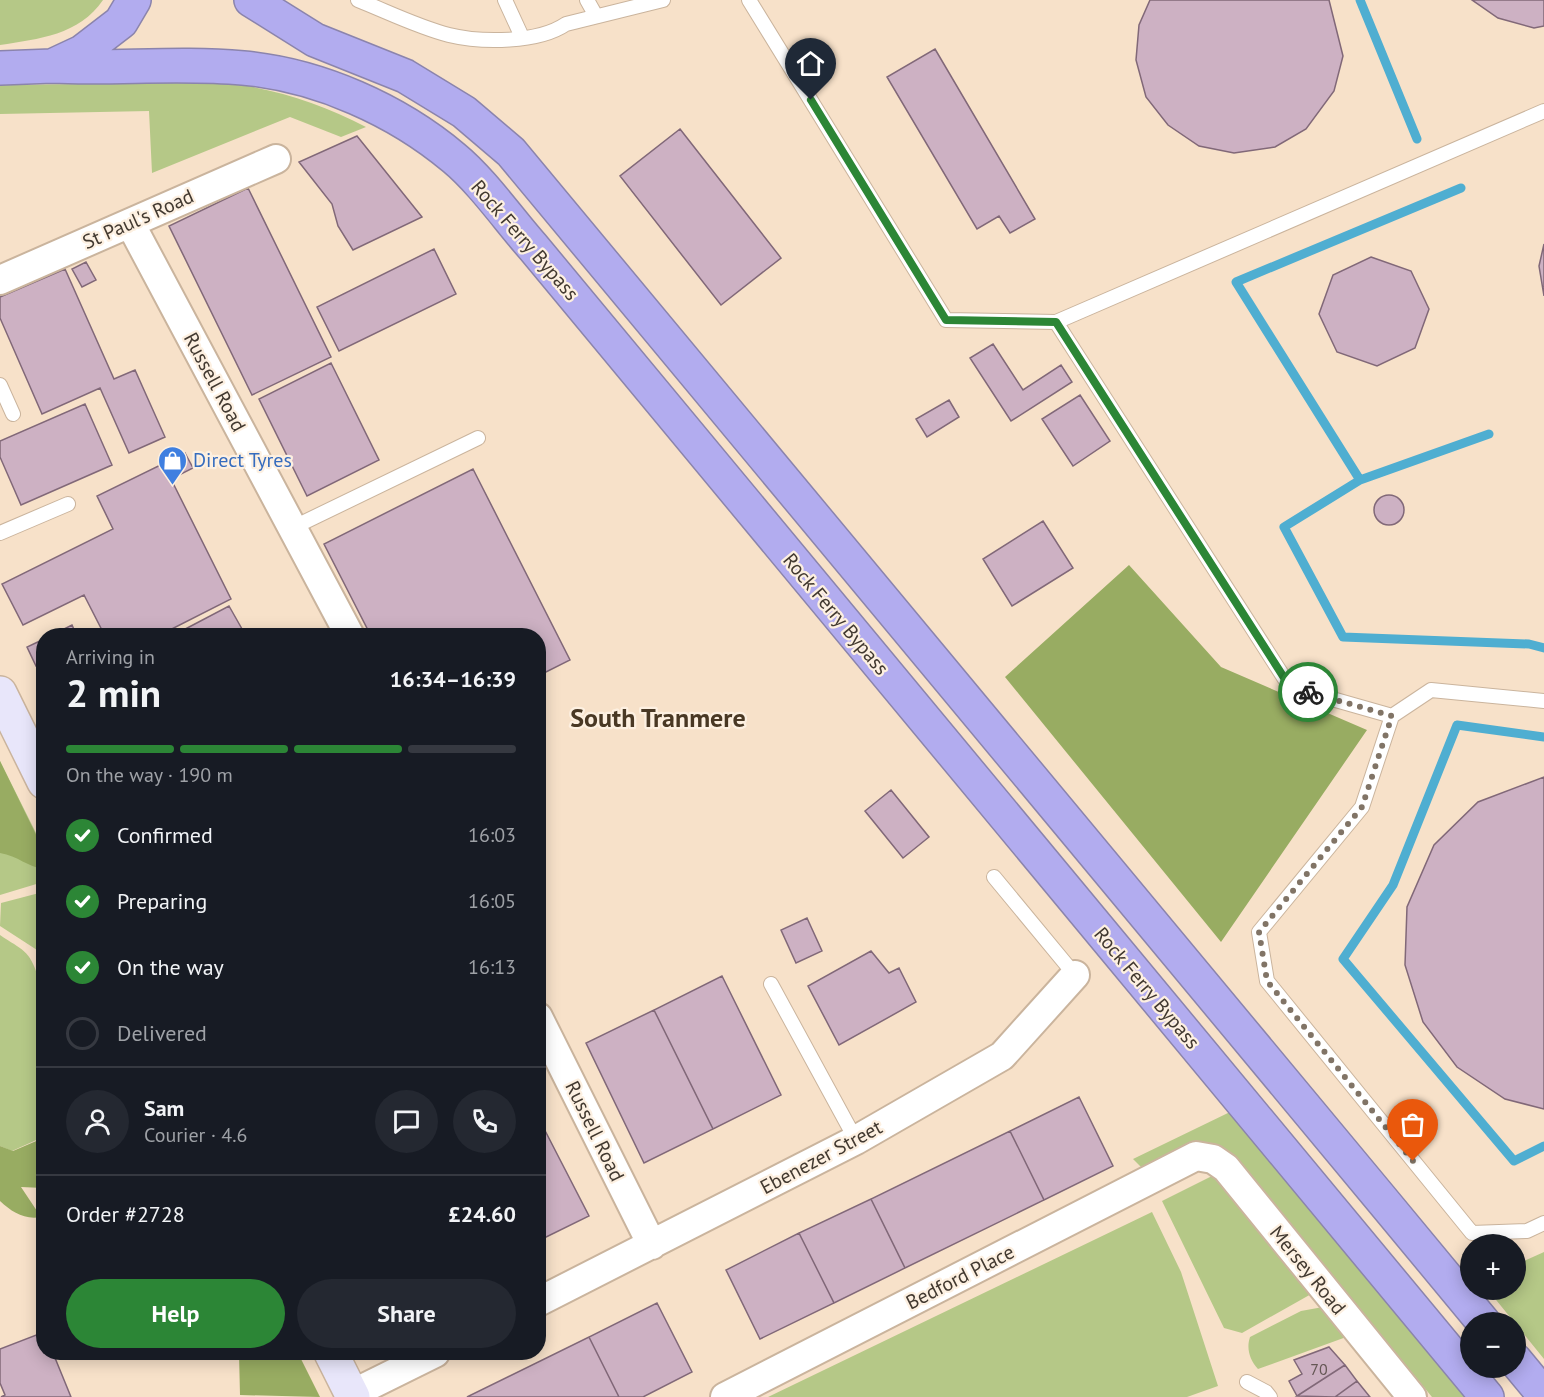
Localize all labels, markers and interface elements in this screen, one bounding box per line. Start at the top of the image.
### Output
pin [785,38,836,100]
icon: home [794,47,827,80]
street label: Rock Ferry Bypass [465,174,585,306]
street label: St Paul's Road [78,183,198,255]
street label: Russell Road [178,328,252,436]
shop icon: Direct Tyres [156,444,188,486]
place label: Direct Tyres [193,447,292,473]
street label: Rock Ferry Bypass [777,548,895,680]
text: Arriving in [66,644,155,670]
courier [1278,662,1338,722]
text: 16:34–16:39 [390,665,516,693]
text: 2 min [66,667,161,718]
icon: bike [1292,676,1325,709]
district label: South Tranmere [570,701,746,734]
text: On the way · 190 m [66,762,233,788]
icon: check [66,819,99,852]
text: Confirmed [117,821,213,849]
text: 16:03 [468,822,516,848]
icon: check [66,885,99,918]
text: Preparing [117,887,207,915]
text: 16:05 [468,888,516,914]
street label: Rock Ferry Bypass [1088,922,1206,1054]
icon: check [66,951,99,984]
text: On the way [117,953,224,981]
text: 16:13 [468,954,516,980]
text: Delivered [117,1019,207,1047]
street label: Russell Road [559,1076,631,1186]
button: person [66,1090,129,1153]
button: chat [375,1090,438,1153]
button: phone [453,1090,516,1153]
text: Sam [144,1094,184,1122]
pin [1387,1099,1438,1161]
icon: bag [1396,1108,1429,1141]
street label: Ebenezer Street [755,1114,887,1200]
text: Courier · 4.6 [144,1122,247,1148]
text: Order #2728 [66,1200,185,1228]
text: £24.60 [448,1200,516,1228]
street label: Mersey Road [1264,1220,1352,1320]
map controls [1460,1234,1526,1378]
button: + [1460,1234,1526,1300]
street label: Bedford Place [902,1239,1018,1315]
button: Help [66,1279,285,1348]
button: Share [297,1279,516,1348]
button: − [1460,1312,1526,1378]
house number: 70 [1310,1359,1328,1379]

